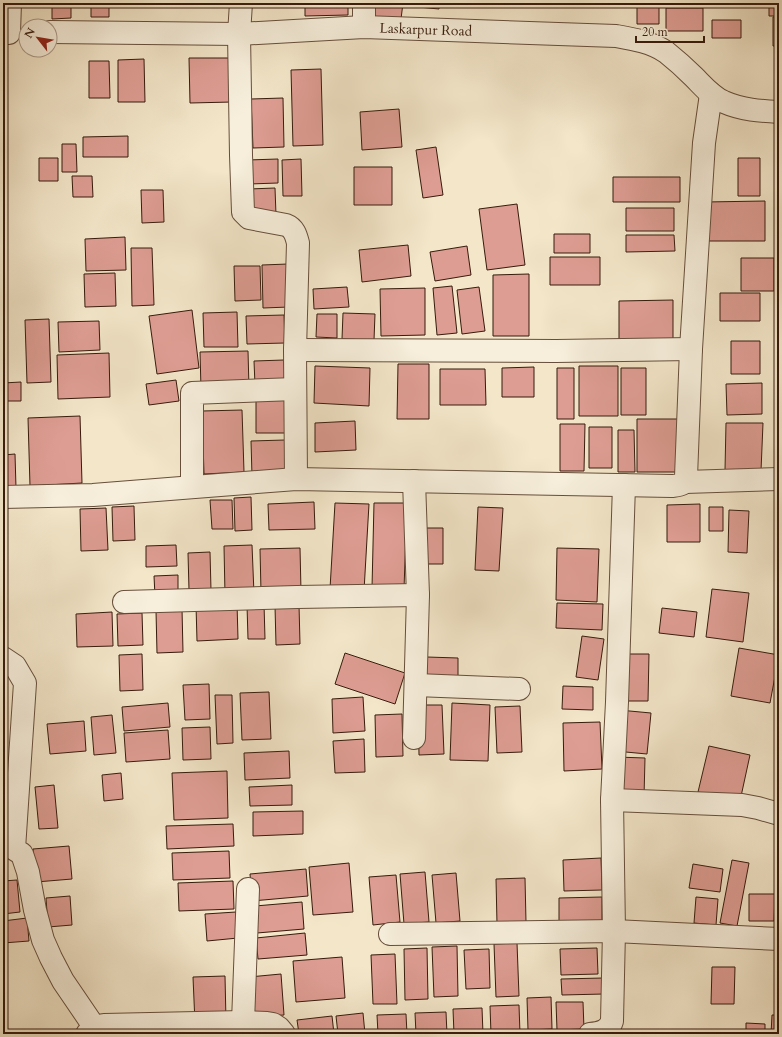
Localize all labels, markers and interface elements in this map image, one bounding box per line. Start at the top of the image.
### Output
north arrow [18,18,58,58]
scale bar [636,18,704,44]
street label: Laskarpur Road [379,19,473,41]
text: 20 m [642,24,669,40]
text: N [21,25,39,41]

